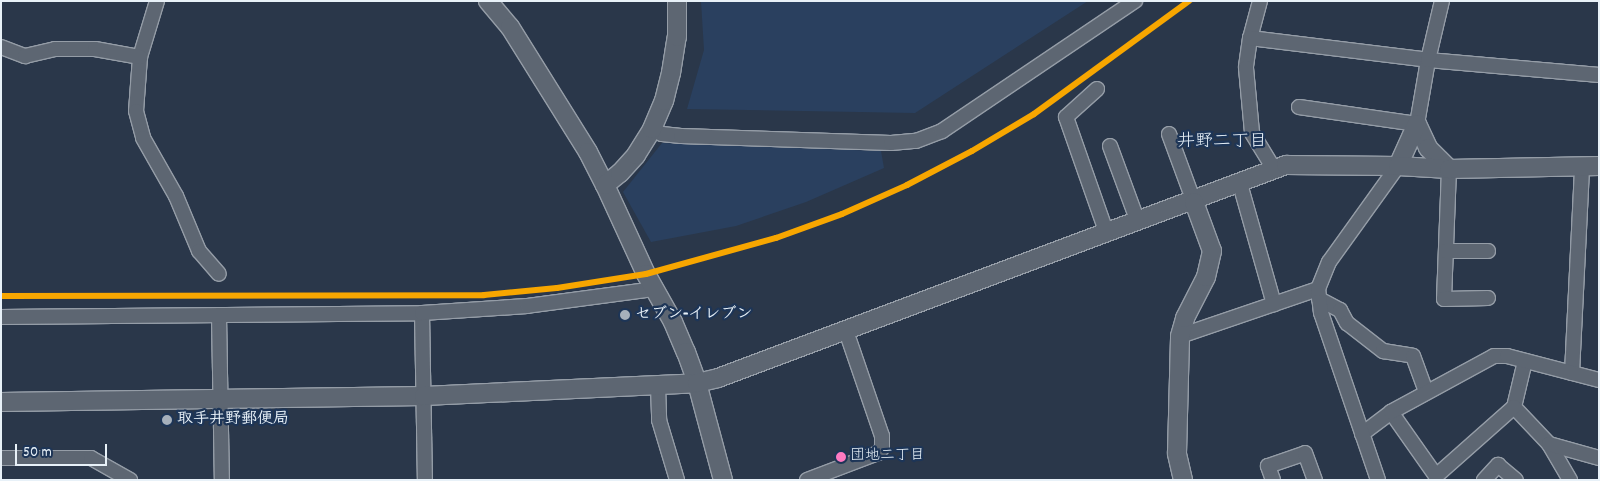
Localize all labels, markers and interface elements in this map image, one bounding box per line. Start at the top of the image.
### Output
district label: 井野二丁目 [1177,132,1267,154]
place label: セブン-イレブン [635,305,752,325]
marker: セブン-イレブン [619,309,631,321]
place label: 取手井野郵便局 [177,410,289,430]
marker: 取手井野郵便局 [161,414,173,426]
scale bar [18,434,110,466]
text: 50 m [23,442,52,464]
place label: 団地二丁目 [850,448,925,466]
marker: 団地二丁目 [836,452,846,462]

